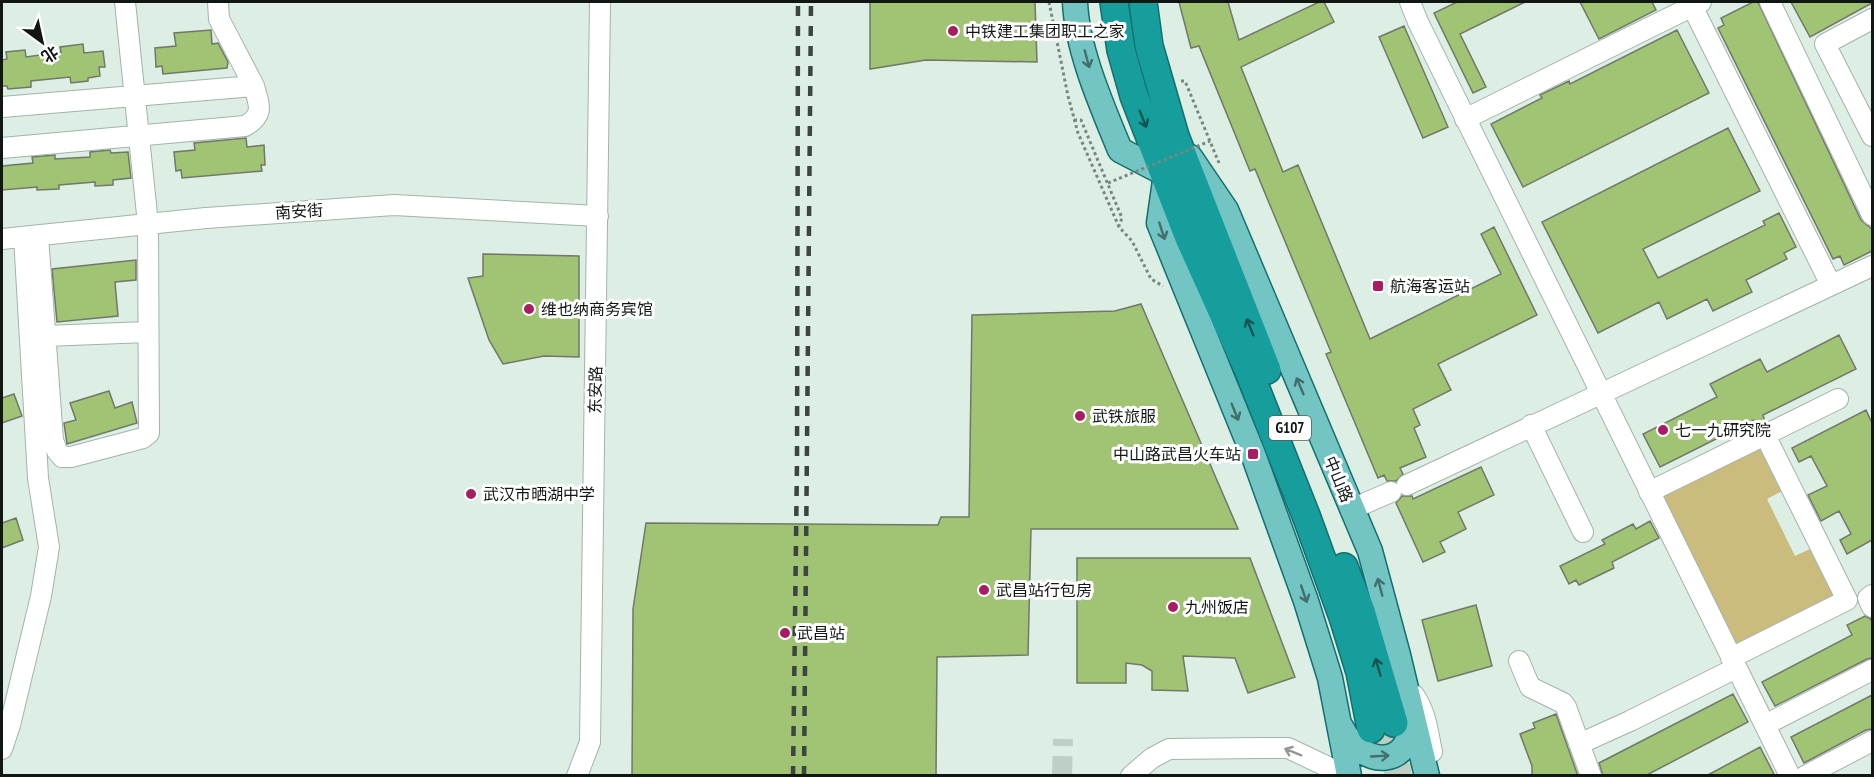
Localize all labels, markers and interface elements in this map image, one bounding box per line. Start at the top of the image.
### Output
north arrow [12,12,72,72]
place label: 中铁建工集团职工之家 [965,21,1125,41]
marker: 中铁建工集团职工之家 [946,24,960,38]
text: 北 [38,42,62,67]
one-way arrow [1081,49,1093,68]
one-way arrow [1138,109,1149,128]
street label: 南安街 [274,199,324,223]
one-way arrow [1157,221,1168,240]
place label: 航海客运站 [1390,276,1470,296]
marker: 航海客运站 [1371,279,1385,293]
place label: 维也纳商务宾馆 [541,299,653,319]
marker: 维也纳商务宾馆 [522,302,536,316]
one-way arrow [1244,319,1255,337]
street label: 东安路 [585,366,605,414]
one-way arrow [1294,377,1305,396]
one-way arrow [1231,402,1242,420]
place label: 武铁旅服 [1092,406,1156,426]
marker: 武铁旅服 [1073,409,1087,423]
road number: G107 [1269,416,1311,440]
place label: 七一九研究院 [1675,420,1771,440]
marker: 七一九研究院 [1656,423,1670,437]
place label: 中山路武昌火车站 [1113,444,1241,464]
marker: 中山路武昌火车站 [1246,447,1260,461]
street label: 中山路 [1320,453,1358,505]
place label: 武汉市晒湖中学 [483,484,595,504]
marker: 武汉市晒湖中学 [464,487,478,501]
one-way arrow [1373,578,1385,597]
place label: 武昌站行包房 [996,580,1092,600]
marker: 武昌站行包房 [977,583,991,597]
one-way arrow [1299,584,1310,603]
place label: 九州饭店 [1185,597,1249,617]
marker: 九州饭店 [1166,600,1180,614]
place label: 武昌站 [797,623,845,643]
marker: 武昌站 [778,626,792,640]
one-way arrow [1372,658,1383,677]
one-way arrow [1285,746,1303,757]
one-way arrow [1370,751,1389,762]

